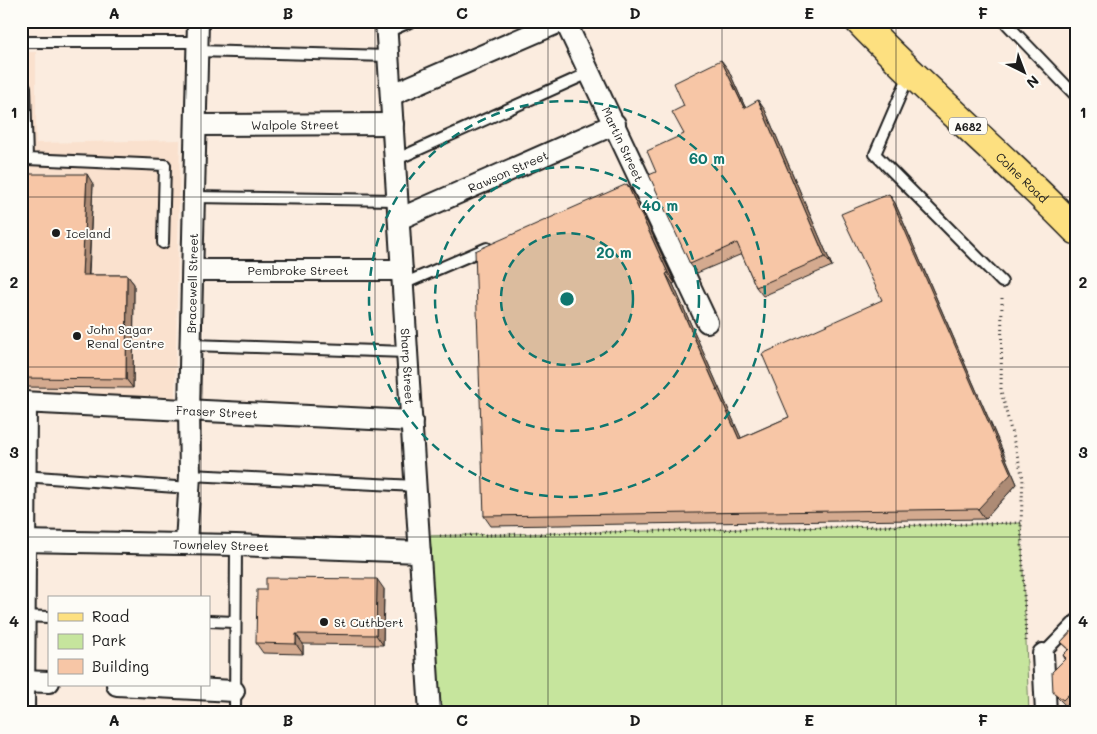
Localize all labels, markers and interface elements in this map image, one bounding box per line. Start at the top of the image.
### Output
text: A [108,2,120,23]
text: B [283,2,293,23]
text: C [456,2,468,23]
text: D [629,2,641,23]
text: E [804,2,814,23]
text: F [978,2,988,23]
north arrow [1000,48,1050,98]
text: N [1023,71,1043,93]
text: 1 [10,101,18,122]
text: 1 [1079,101,1087,122]
street label: Martin Street [599,104,647,184]
street label: Walpole Street [251,116,339,133]
road number: A682 [949,118,987,134]
street label: Rawson Street [465,146,551,196]
text: 60 m [689,148,725,168]
street label: Colne Road [993,149,1052,206]
text: 40 m [642,195,678,215]
place label: Iceland [66,225,111,241]
marker: Iceland [50,227,62,239]
street label: Bracewell Street [183,233,201,333]
text: 20 m [596,242,632,262]
street label: Pembroke Street [247,262,349,278]
text: 2 [10,271,19,292]
text: 2 [1079,271,1088,292]
centre of rings [558,290,576,308]
place label: John Sagar Renal Centre [87,321,164,351]
street label: Sharp Street [398,328,418,405]
marker: John Sagar Renal Centre [71,330,83,342]
street label: Fraser Street [176,402,258,421]
text: 3 [9,441,19,462]
text: 3 [1078,441,1088,462]
street label: Towneley Street [173,536,269,554]
legend [48,596,210,686]
text: Road [92,606,129,626]
text: 4 [9,610,19,631]
text: 4 [1078,610,1088,631]
place label: St Cuthbert [334,614,403,630]
marker: St Cuthbert [318,616,330,628]
text: Park [92,630,126,650]
text: Building [92,656,149,676]
text: A [108,709,120,730]
text: B [283,709,293,730]
text: C [456,709,468,730]
text: D [629,709,641,730]
text: E [804,709,814,730]
text: F [978,709,988,730]

